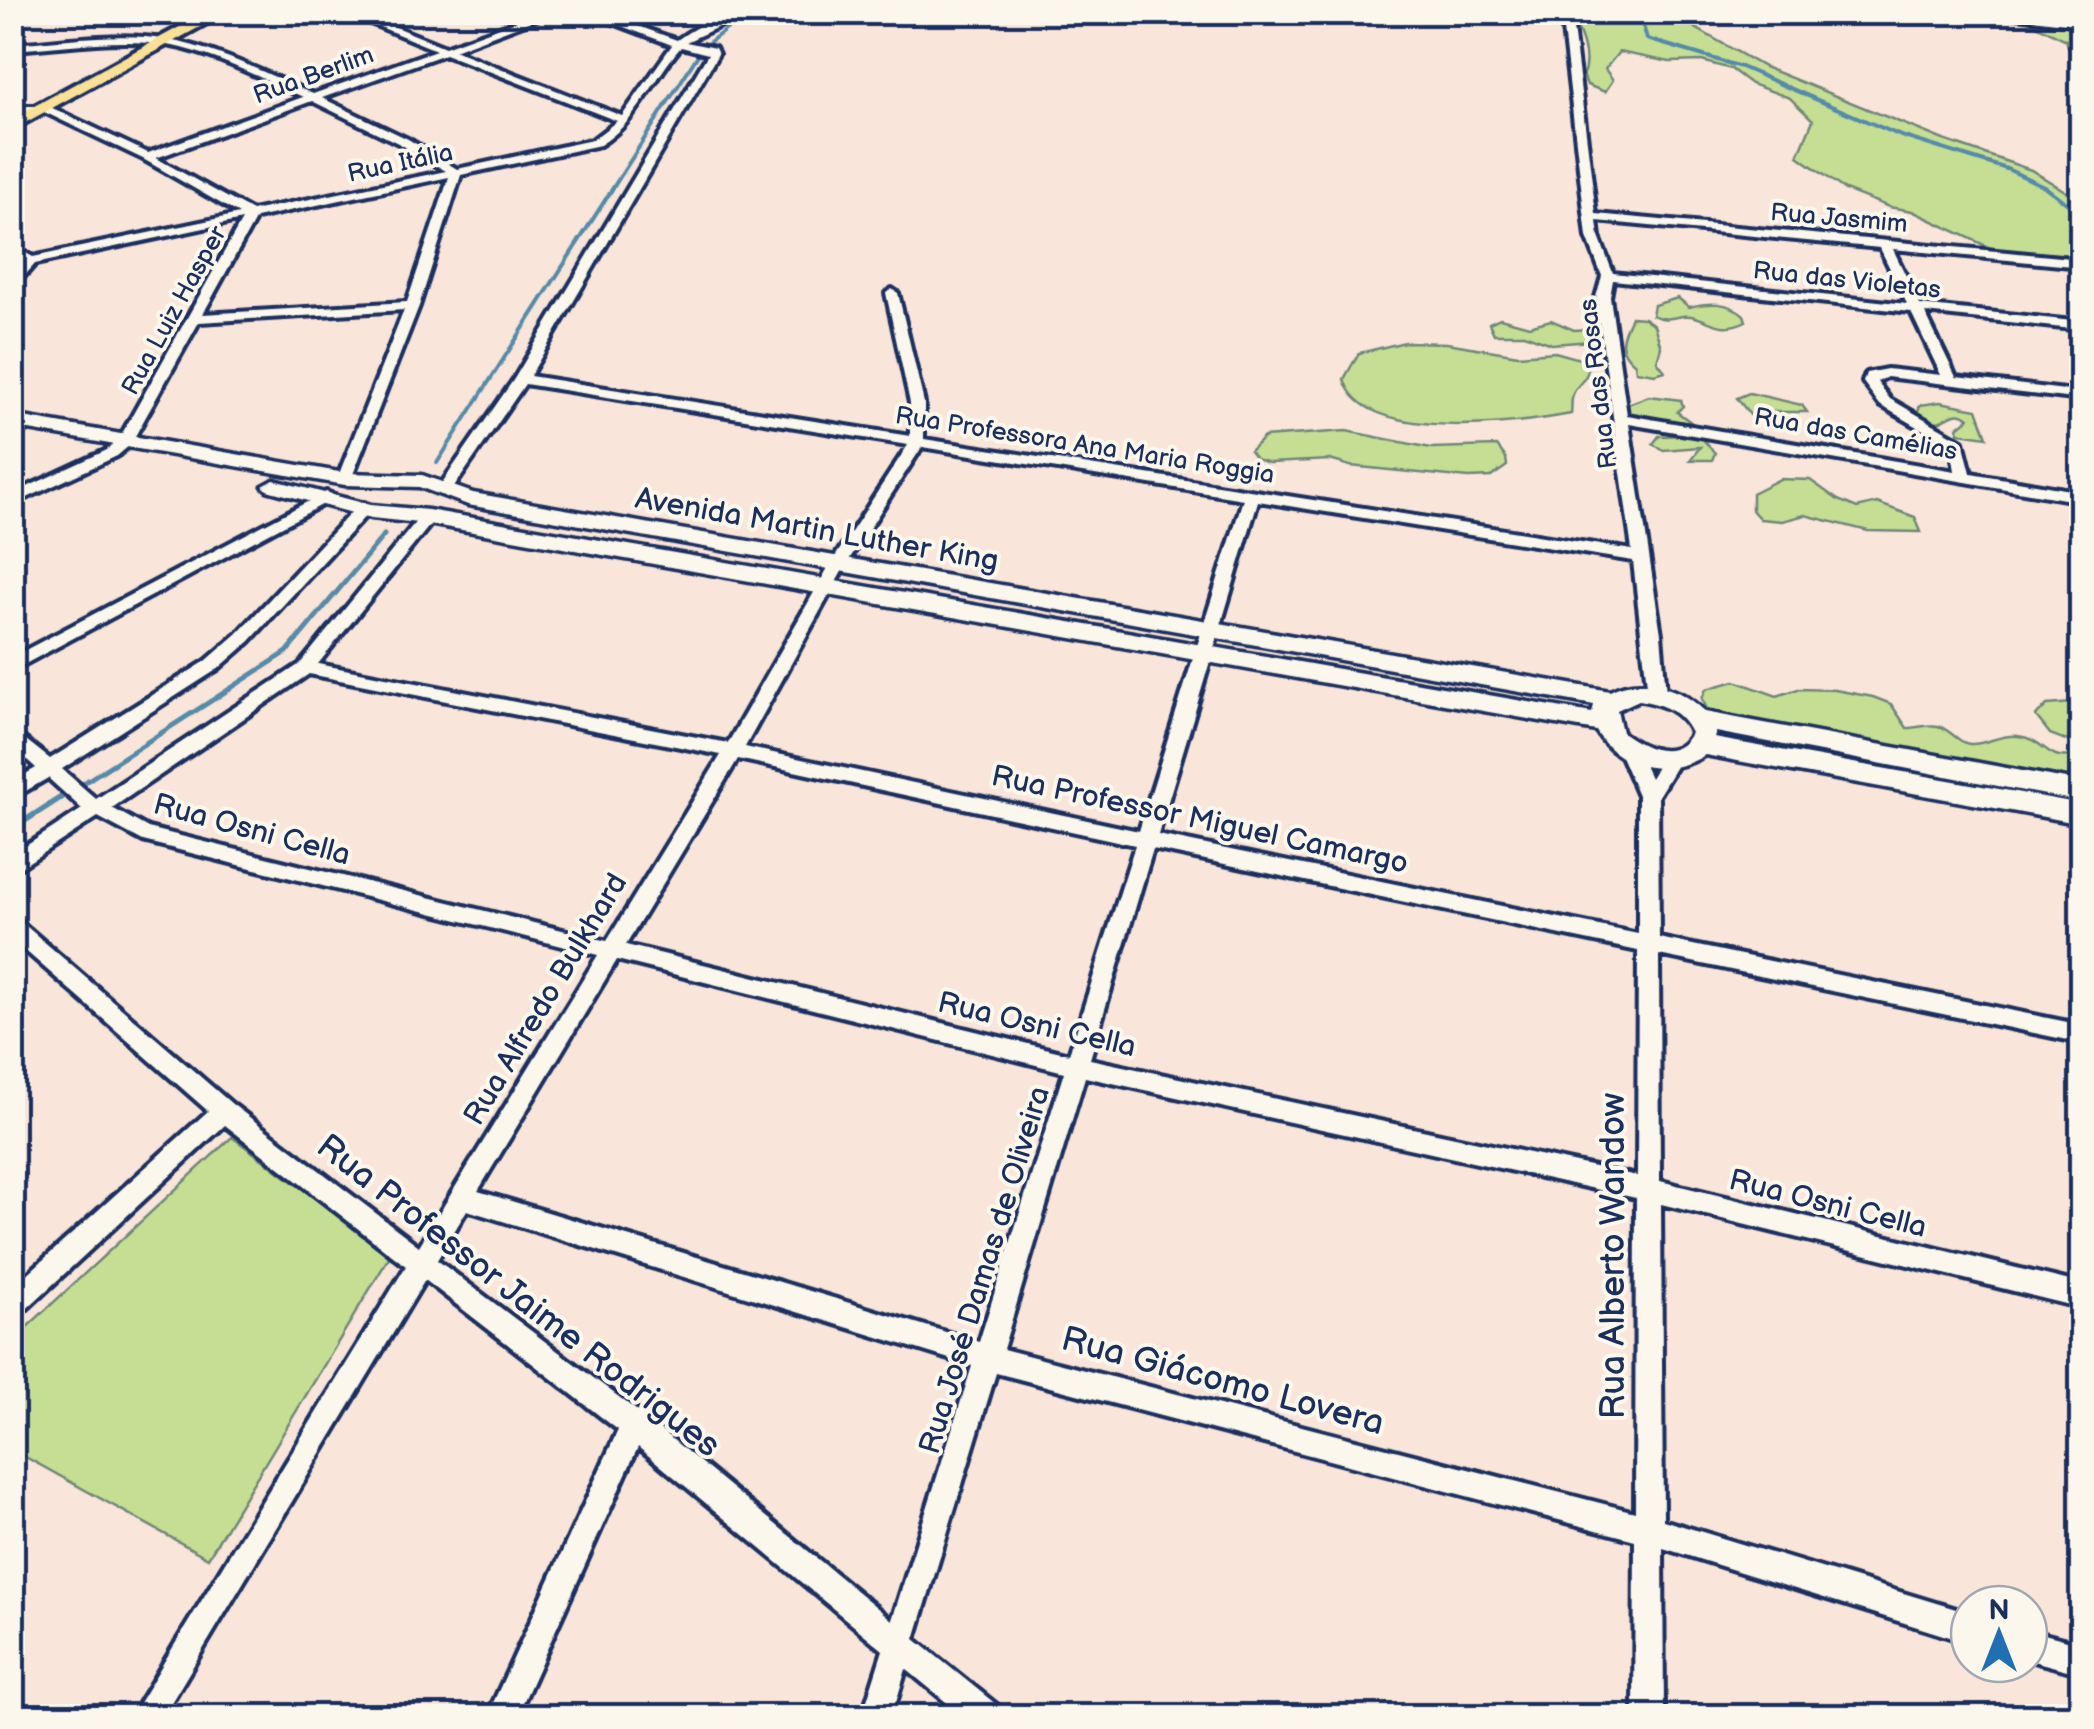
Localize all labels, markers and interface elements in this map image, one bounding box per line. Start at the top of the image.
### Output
street label: Rua Berlim [249,39,378,111]
street label: Rua Itália [345,137,456,190]
street label: Rua Jasmim [1769,197,1909,240]
street label: Rua Luiz Hasper [115,220,234,401]
street label: Rua das Violetas [1751,255,1942,306]
street label: Rua das Rosas [1573,297,1624,471]
street label: Rua Professora Ana Maria Roggia [893,400,1277,491]
street label: Rua das Camélias [1752,401,1960,468]
street label: Avenida Martin Luther King [633,480,1001,580]
street label: Rua Professor Miguel Camargo [988,758,1411,882]
street label: Rua Osni Cella [149,786,354,874]
street label: Rua Alfredo Bulkhard [456,867,635,1132]
street label: Rua Osni Cella [934,985,1139,1065]
street label: Rua José Damas de Oliveira [912,1082,1058,1458]
street label: Rua Alberto Wandow [1592,1092,1635,1419]
street label: Rua Professor Jaime Rodrigues [308,1125,729,1467]
street label: Rua Osni Cella [1725,1162,1930,1246]
street label: Rua Giácomo Lovera [1057,1318,1389,1445]
north arrow [1949,1584,2049,1684]
text: N [1988,1594,2010,1627]

